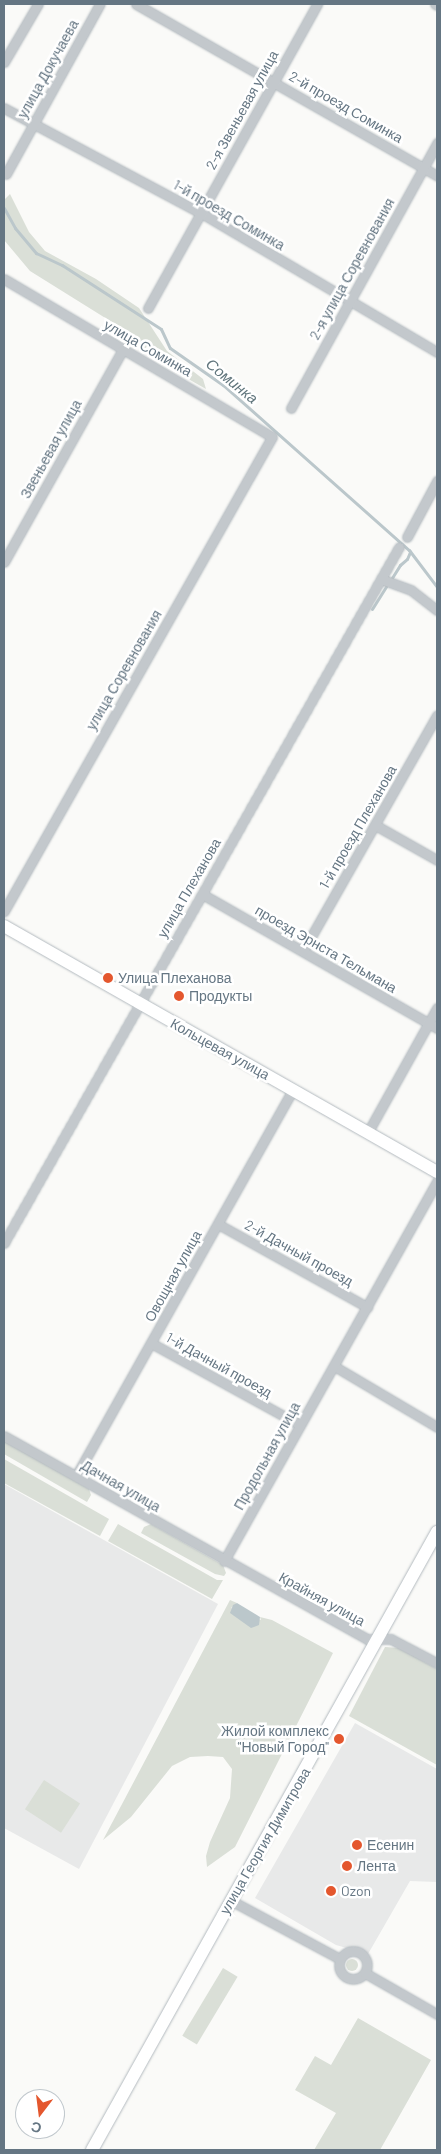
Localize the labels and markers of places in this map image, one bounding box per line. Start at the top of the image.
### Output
place label: Улица Плеханова [118,970,231,986]
marker: Улица Плеханова [102,972,114,984]
place label: Продукты [189,988,252,1004]
marker: Продукты [173,990,185,1002]
place label: Жилой комплекс "Новый Город" [221,1723,329,1755]
marker: Жилой комплекс "Новый Город" [333,1733,345,1745]
place label: Есенин [367,1837,414,1853]
marker: Есенин [351,1839,363,1851]
place label: Лента [357,1858,396,1874]
marker: Лента [341,1860,353,1872]
place label: Ozon [341,1883,371,1899]
marker: Ozon [325,1885,337,1897]

